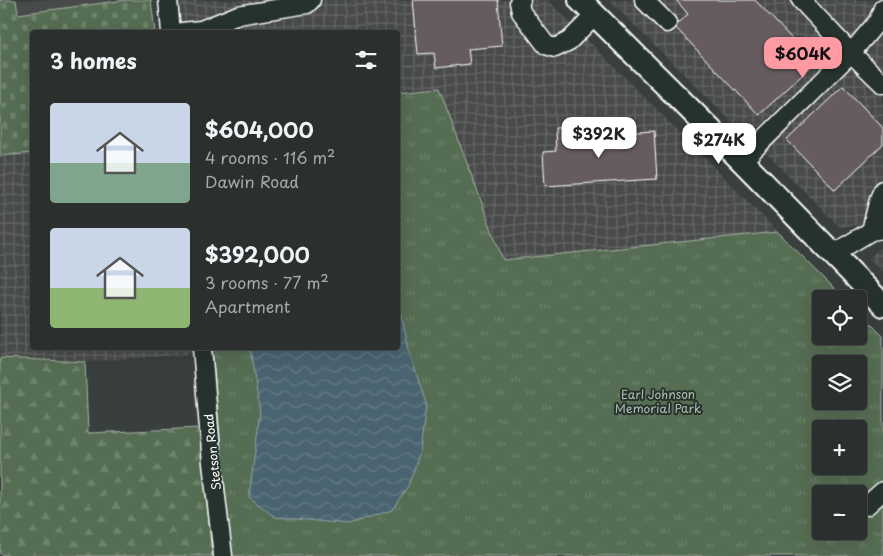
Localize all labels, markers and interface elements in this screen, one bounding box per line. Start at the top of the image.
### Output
pin: $604K [768,36,838,79]
text: $604K [775,41,831,65]
text: 3 homes [50,44,137,76]
icon: filters [352,46,380,74]
text: $604,000 [205,113,314,145]
pin: $392K [564,116,634,159]
text: $392K [573,121,626,145]
pin: $274K [684,122,754,165]
icon: home [90,123,150,183]
text: $274K [693,127,745,151]
text: 4 rooms · 116 m² [205,145,335,169]
text: Dawin Road [205,169,299,193]
text: $392,000 [205,238,310,270]
icon: home [90,248,150,308]
text: 3 rooms · 77 m² [205,270,329,294]
map controls [812,290,867,540]
button: locate [812,290,867,345]
text: Apartment [205,294,290,318]
button: layers [812,355,867,410]
park label: Earl Johnson Memorial Park [615,385,701,417]
street label: Stetson Road [199,413,225,491]
button: + [812,420,867,475]
button: − [812,485,867,540]

